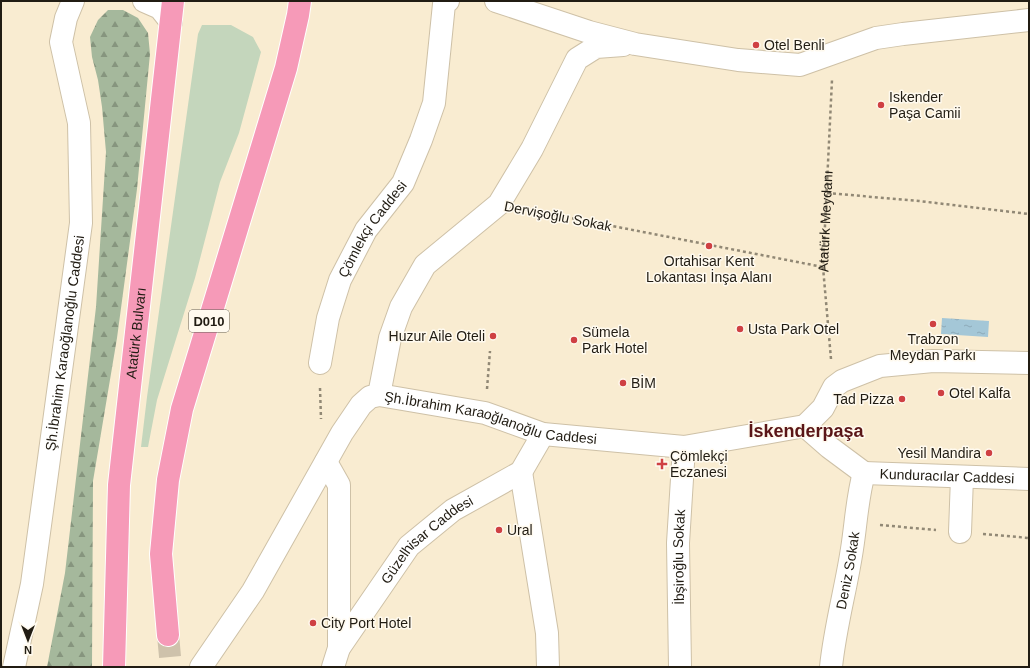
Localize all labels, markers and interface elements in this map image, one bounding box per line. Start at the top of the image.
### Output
place label: Otel Benli [764,37,825,53]
marker: Otel Benli [751,40,761,50]
place label: Iskender Paşa Camii [889,89,961,121]
marker: Iskender Paşa Camii [876,100,886,110]
street label: Atatürk Meydanı [815,170,836,273]
street label: Çömlekçi Caddesi [335,177,410,280]
street label: Dervişoğlu Sokak [503,198,614,234]
street label: Şh.İbrahim Karaoğlanoğlu Caddesi [42,234,87,452]
marker: Ortahisar Kent Lokantası İnşa Alanı [704,241,714,251]
place label: Ortahisar Kent Lokantası İnşa Alanı [646,253,772,285]
street label: Atatürk Bulvarı [123,286,149,380]
road number: D010 [189,310,229,332]
marker: Trabzon Meydan Parkı [928,319,938,329]
place label: Usta Park Otel [748,321,839,337]
place label: Sümela Park Hotel [582,324,647,356]
marker: Usta Park Otel [735,324,745,334]
place label: Huzur Aile Oteli [389,328,485,344]
marker: Huzur Aile Oteli [488,331,498,341]
place label: Trabzon Meydan Parkı [890,331,976,363]
marker: Sümela Park Hotel [569,335,579,345]
place label: BİM [631,374,656,391]
marker: BİM [618,378,628,388]
place label: Otel Kalfa [949,385,1011,401]
street label: Şh.İbrahim Karaoğlanoğlu Caddesi [383,388,597,447]
marker: Otel Kalfa [936,388,946,398]
place label: Tad Pizza [833,391,894,407]
marker: Tad Pizza [897,394,907,404]
district label: İskenderpaşa [748,421,865,441]
place label: Yesil Mandira [897,445,981,461]
place label: Çömlekçi Eczanesi [670,448,728,480]
marker: Yesil Mandira [984,448,994,458]
marker: Çömlekçi Eczanesi [657,459,667,469]
street label: Kunduracılar Caddesi [879,466,1015,486]
street label: Güzelhisar Caddesi [378,492,476,587]
street label: İbşiroğlu Sokak [670,508,688,605]
place label: Ural [507,522,533,538]
marker: Ural [494,525,504,535]
street label: Deniz Sokak [833,530,862,611]
place label: City Port Hotel [321,615,411,631]
marker: City Port Hotel [308,618,318,628]
north arrow [8,620,48,660]
text: N [24,644,32,656]

